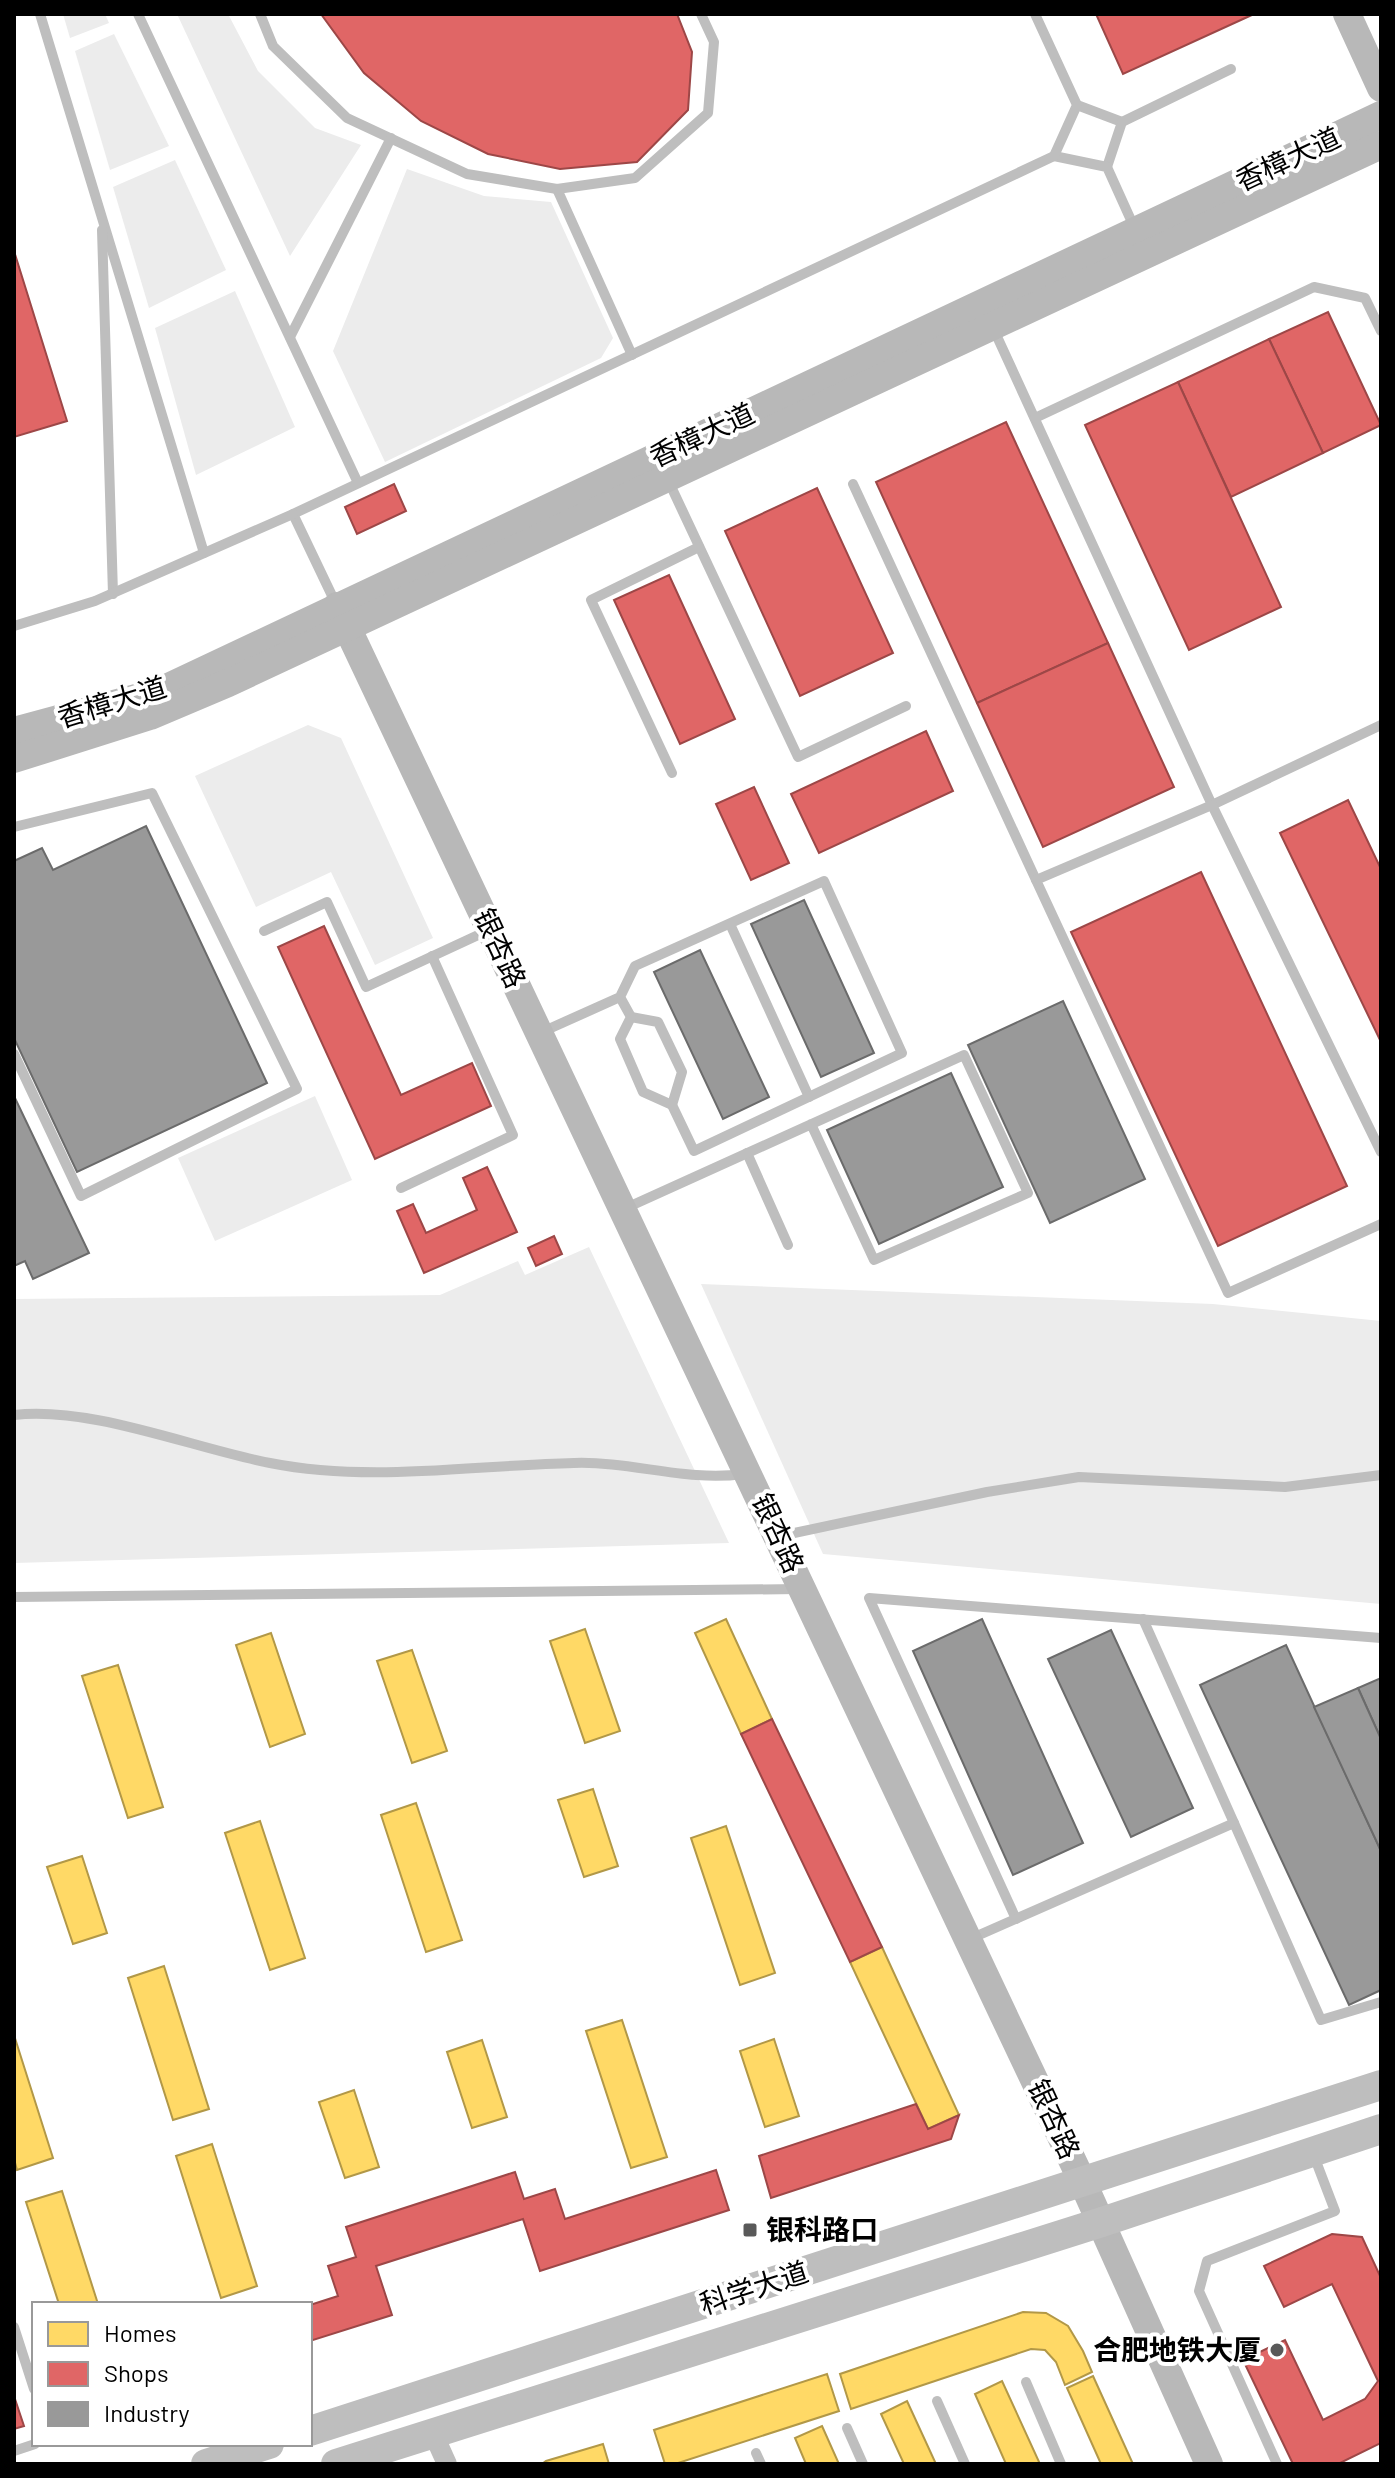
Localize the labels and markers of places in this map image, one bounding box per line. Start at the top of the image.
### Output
place label: 银科路口 [766,2212,878,2246]
marker: 银科路口 [741,2221,759,2239]
place label: 合肥地铁大厦 [1093,2332,1261,2366]
marker: 合肥地铁大厦 [1268,2341,1286,2359]

